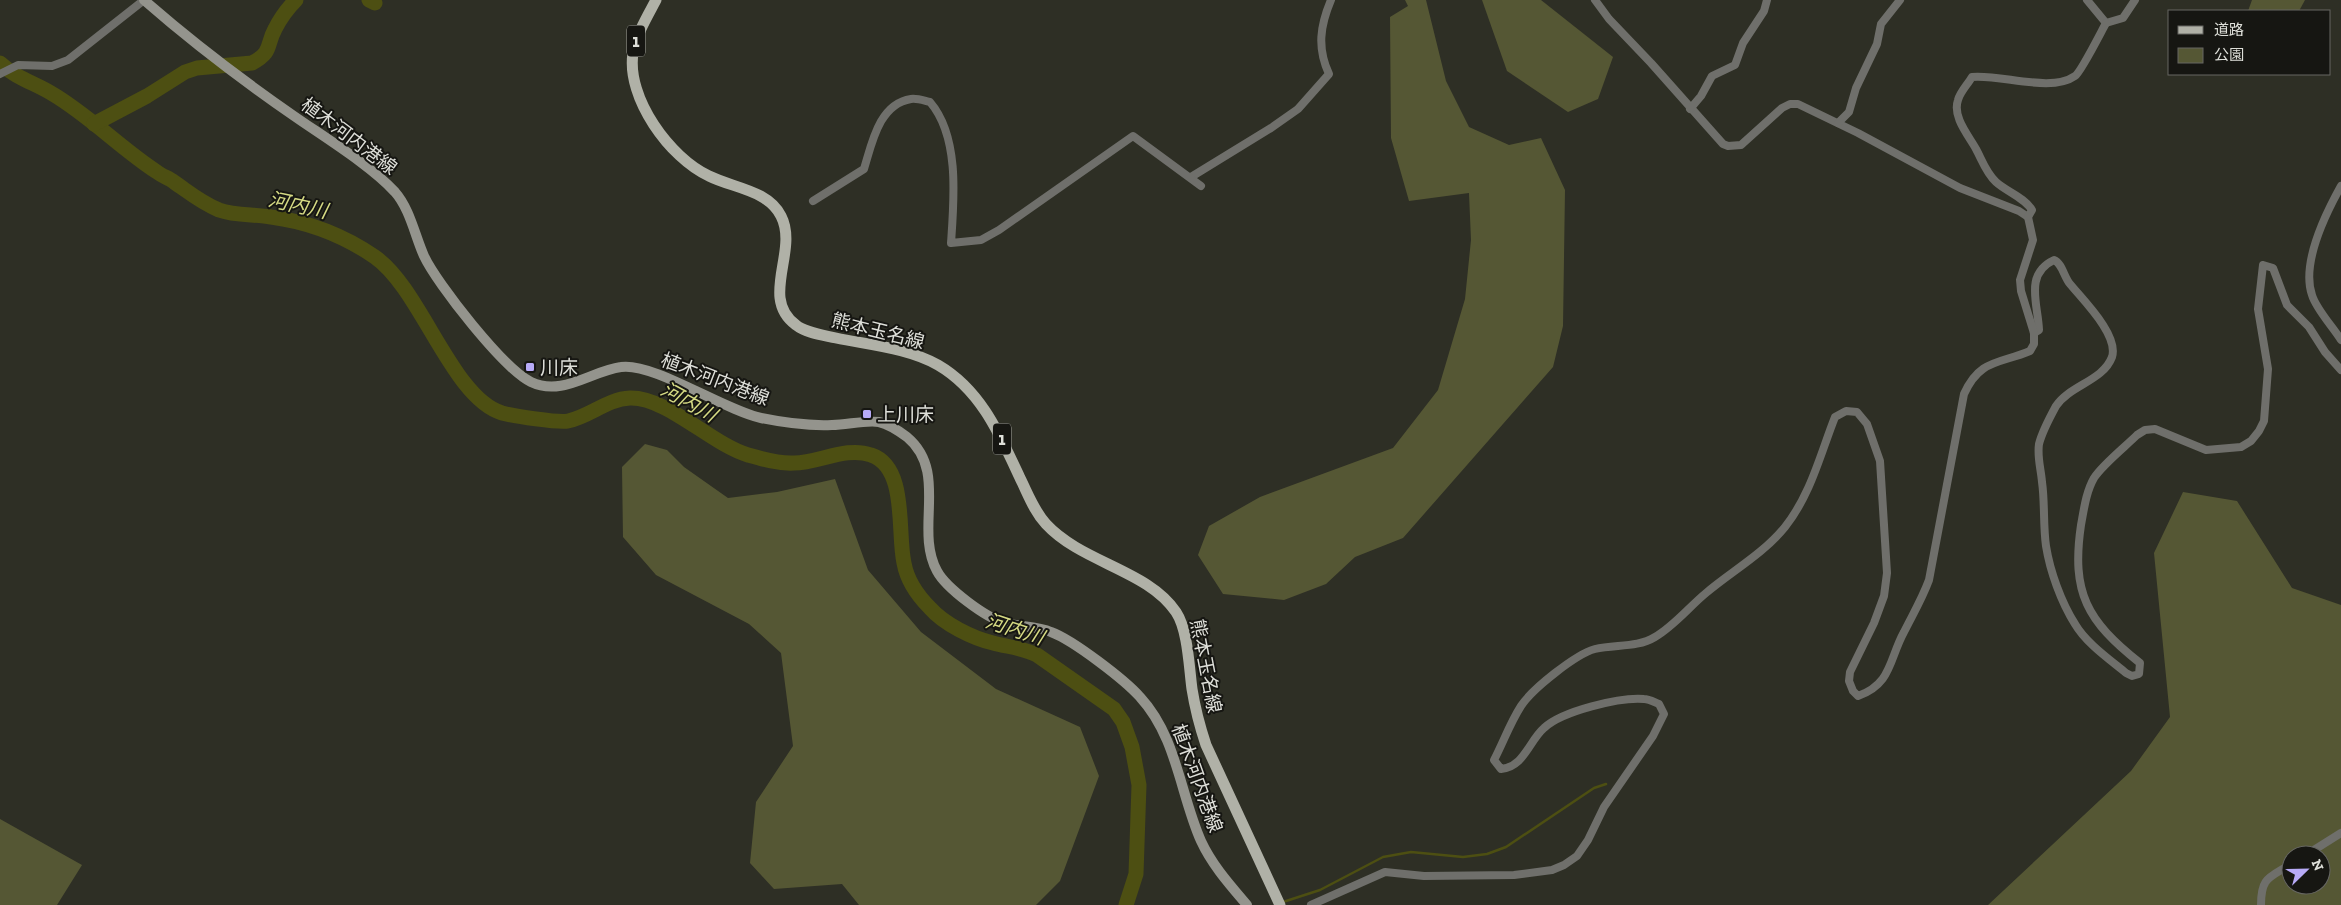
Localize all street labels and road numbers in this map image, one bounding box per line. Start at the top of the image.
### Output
road number: 1 [627,26,645,56]
street label: 植木河内港線 [297,93,401,179]
street label: 熊本玉名線 [829,308,927,354]
street label: 植木河内港線 [658,348,772,410]
road number: 1 [993,424,1011,454]
street label: 熊本玉名線 [1186,617,1226,715]
street label: 植木河内港線 [1167,720,1227,836]

